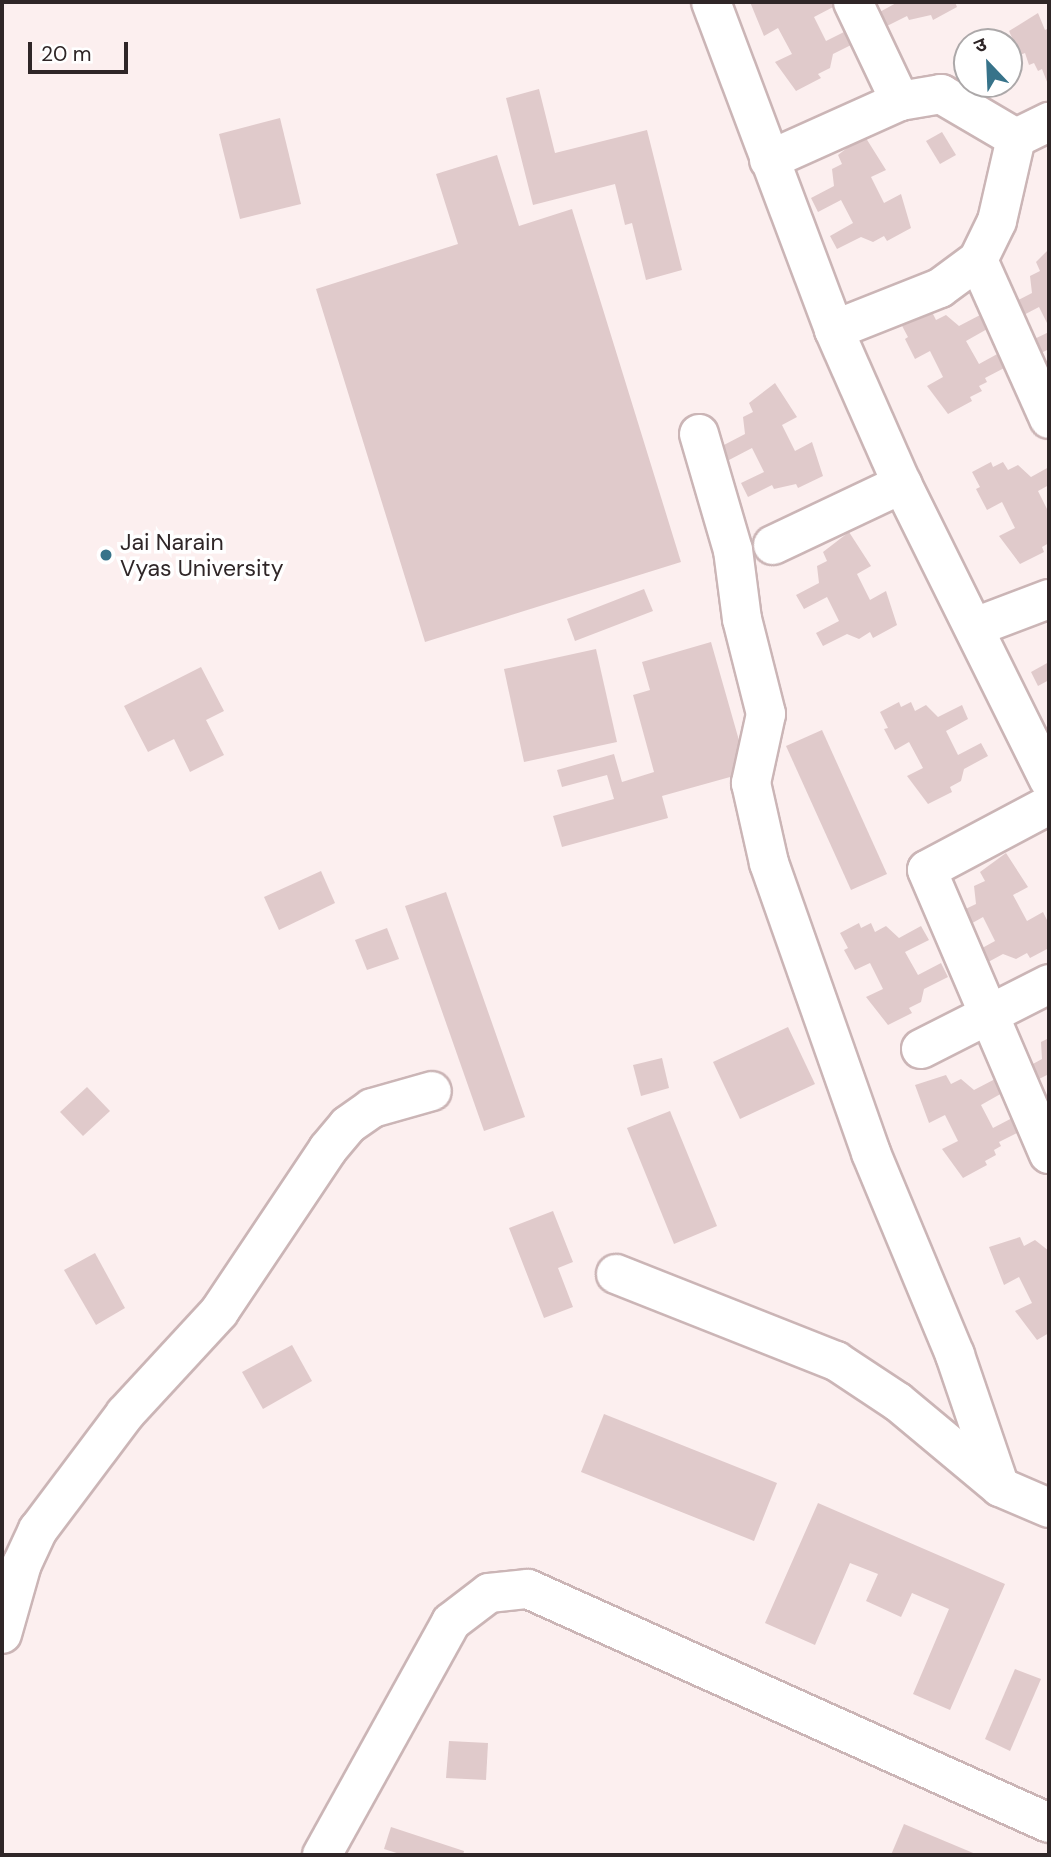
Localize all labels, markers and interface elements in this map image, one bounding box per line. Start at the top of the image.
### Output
scale bar [32,28,131,72]
north arrow [953,28,1023,98]
text: उ [970,31,990,59]
text: 20 m [41,40,92,68]
place label: Jai Narain Vyas University [120,528,283,582]
marker: Jai Narain Vyas University [98,547,114,563]

